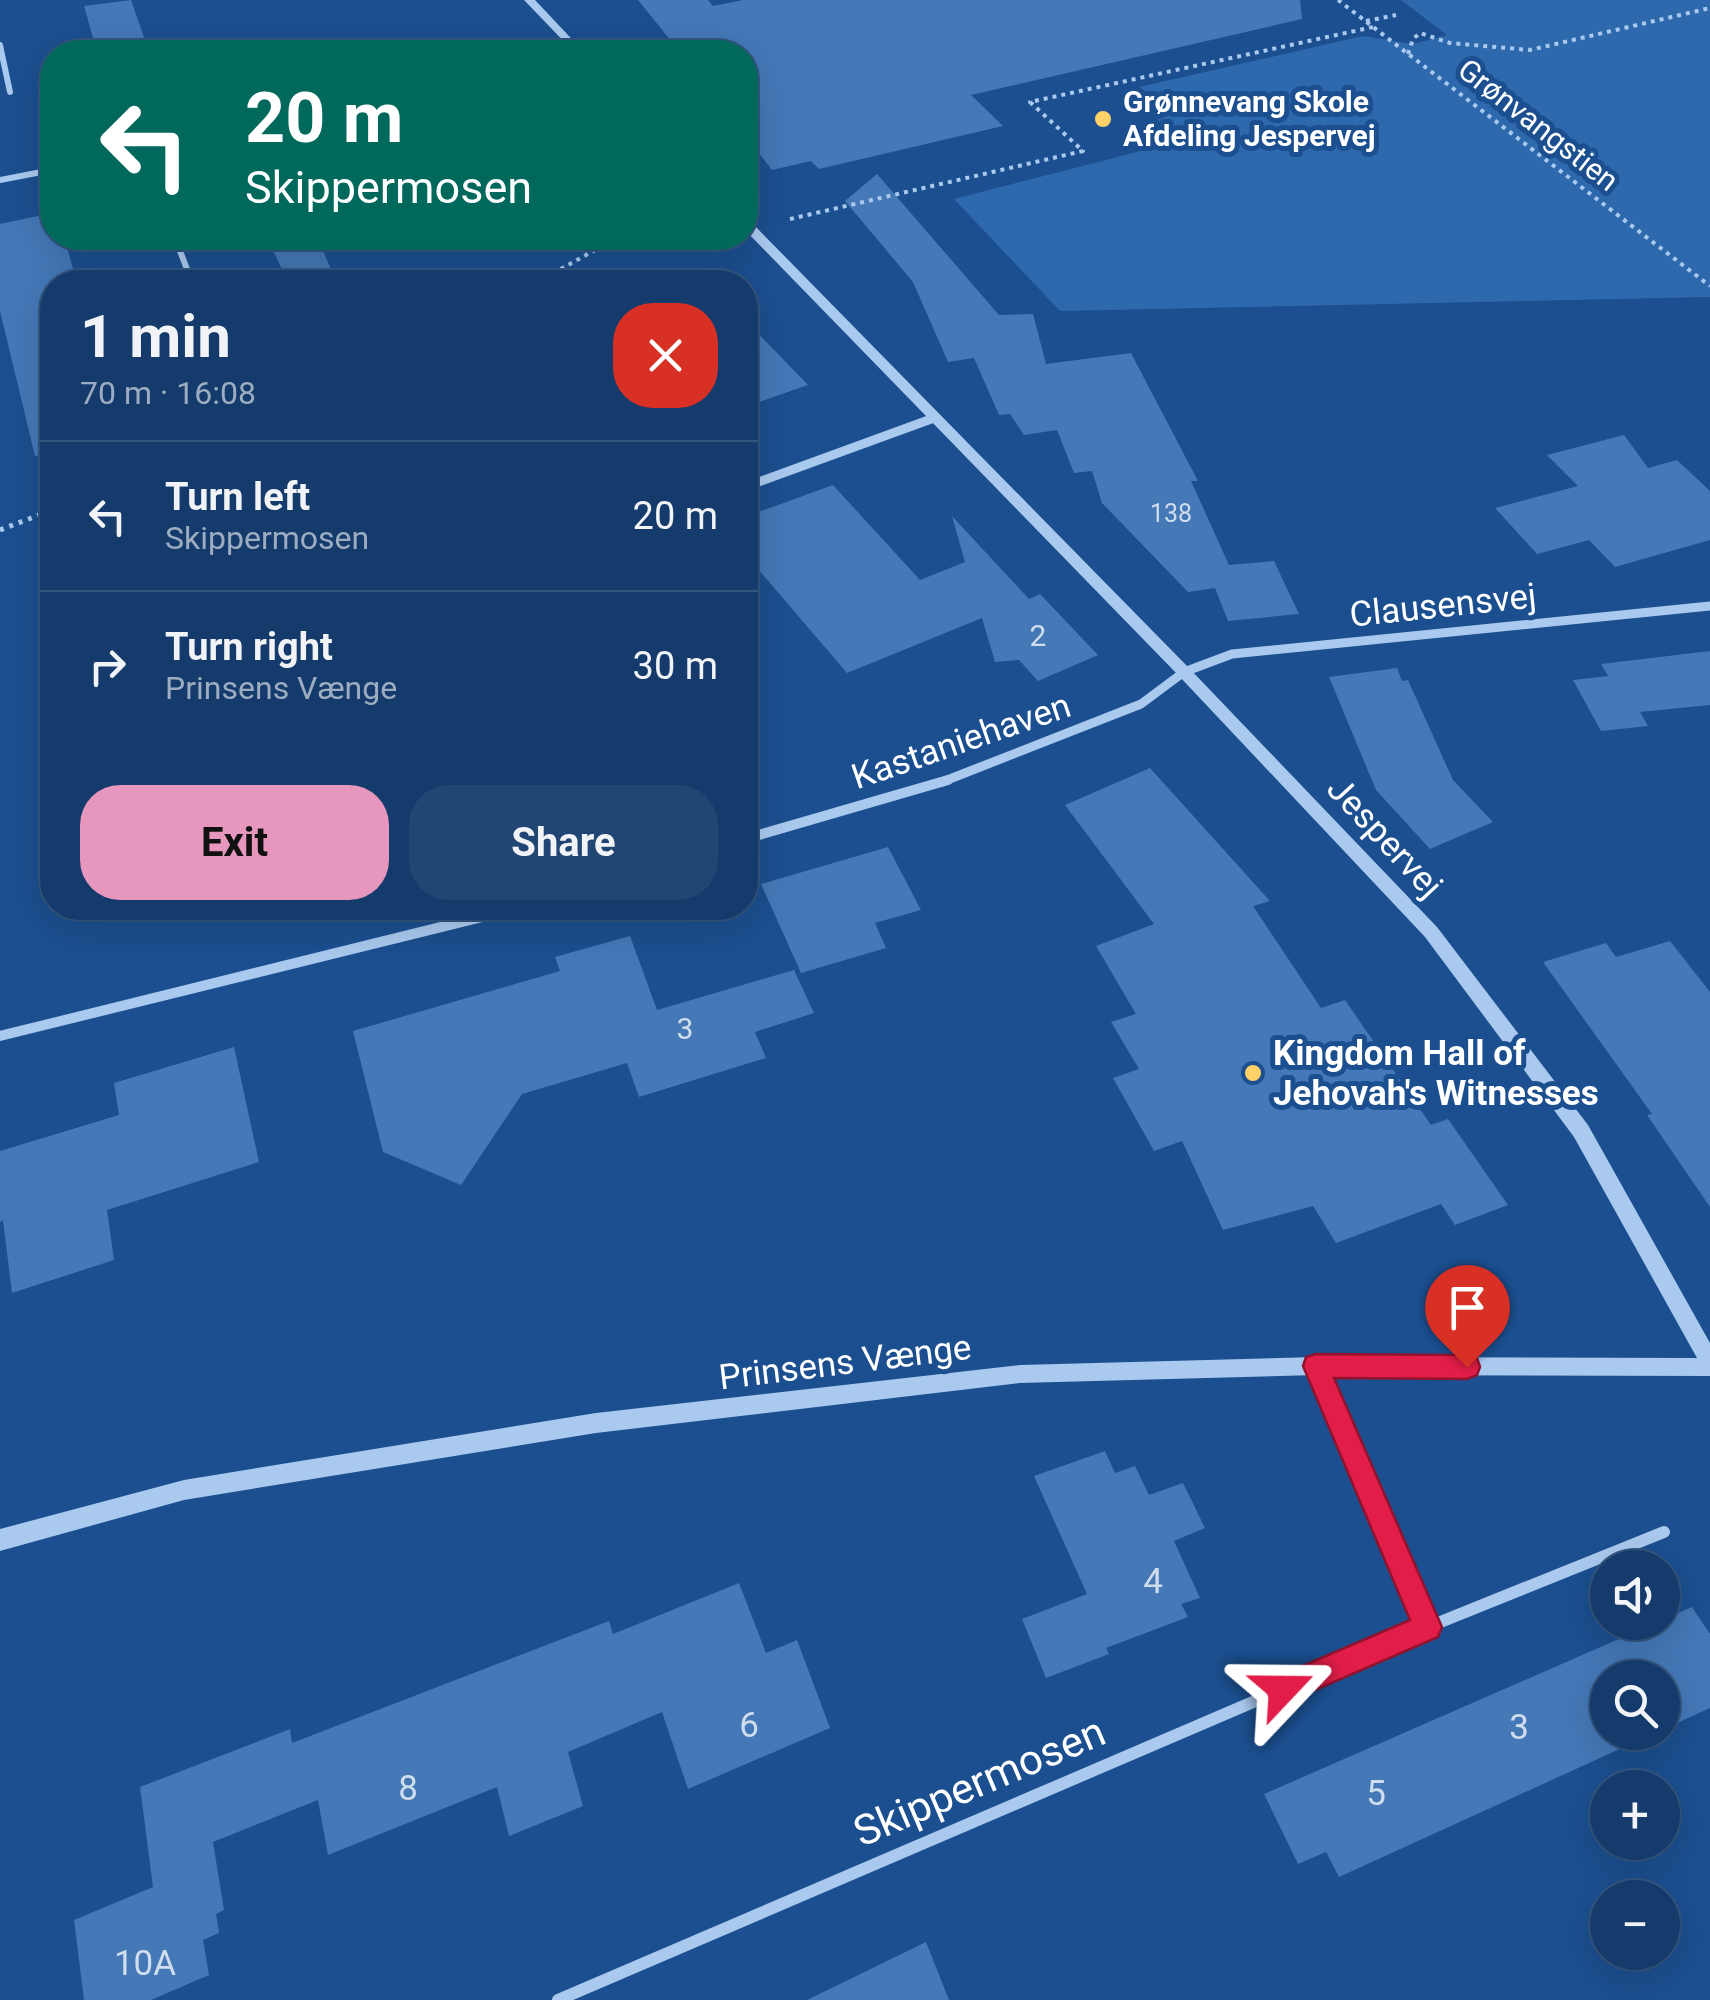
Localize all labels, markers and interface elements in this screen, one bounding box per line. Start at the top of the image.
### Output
street label: Grønvangstien [1451,51,1625,198]
text: 20 m [245,77,403,159]
icon: left [80,80,210,210]
place label: Grønnevang Skole Afdeling Jespervej [1123,84,1376,153]
marker: Grønnevang Skole Afdeling Jespervej [1092,108,1114,130]
text: Skippermosen [245,161,532,214]
text: 1 min [80,301,231,372]
button: close [613,303,718,408]
text: 70 m · 16:08 [80,374,256,412]
text: Turn left [165,475,310,519]
icon: left [80,489,135,544]
text: 20 m [633,494,718,538]
house number: 138 [1150,499,1192,528]
text: Skippermosen [165,519,369,557]
street label: Clausensvej [1348,575,1538,636]
house number: 2 [1030,618,1046,653]
text: Turn right [165,625,333,669]
icon: right [80,639,135,694]
text: 30 m [633,644,718,688]
text: Prinsens Vænge [165,669,397,707]
street label: Kastaniehaven [846,685,1076,798]
street label: Jespervej [1318,769,1451,906]
button: Exit [80,785,389,900]
button: Share [409,785,718,900]
house number: 3 [677,1011,693,1046]
place label: Kingdom Hall of Jehovah's Witnesses [1273,1033,1599,1114]
marker: Kingdom Hall of Jehovah's Witnesses [1242,1062,1264,1084]
pin [1425,1265,1510,1368]
icon: arrive [1440,1280,1495,1335]
street label: Prinsens Vænge [717,1327,974,1398]
map controls [1590,1550,1680,1970]
button: sound [1590,1550,1680,1640]
house number: 4 [1143,1561,1163,1602]
position arrow [1231,1637,1335,1741]
button: search [1590,1660,1680,1750]
house number: 6 [739,1705,759,1746]
street label: Skippermosen [846,1707,1112,1856]
house number: 3 [1509,1707,1529,1748]
house number: 8 [398,1768,418,1809]
button: + [1590,1770,1680,1860]
house number: 5 [1366,1773,1386,1814]
button: − [1590,1880,1680,1970]
house number: 10A [114,1943,176,1984]

